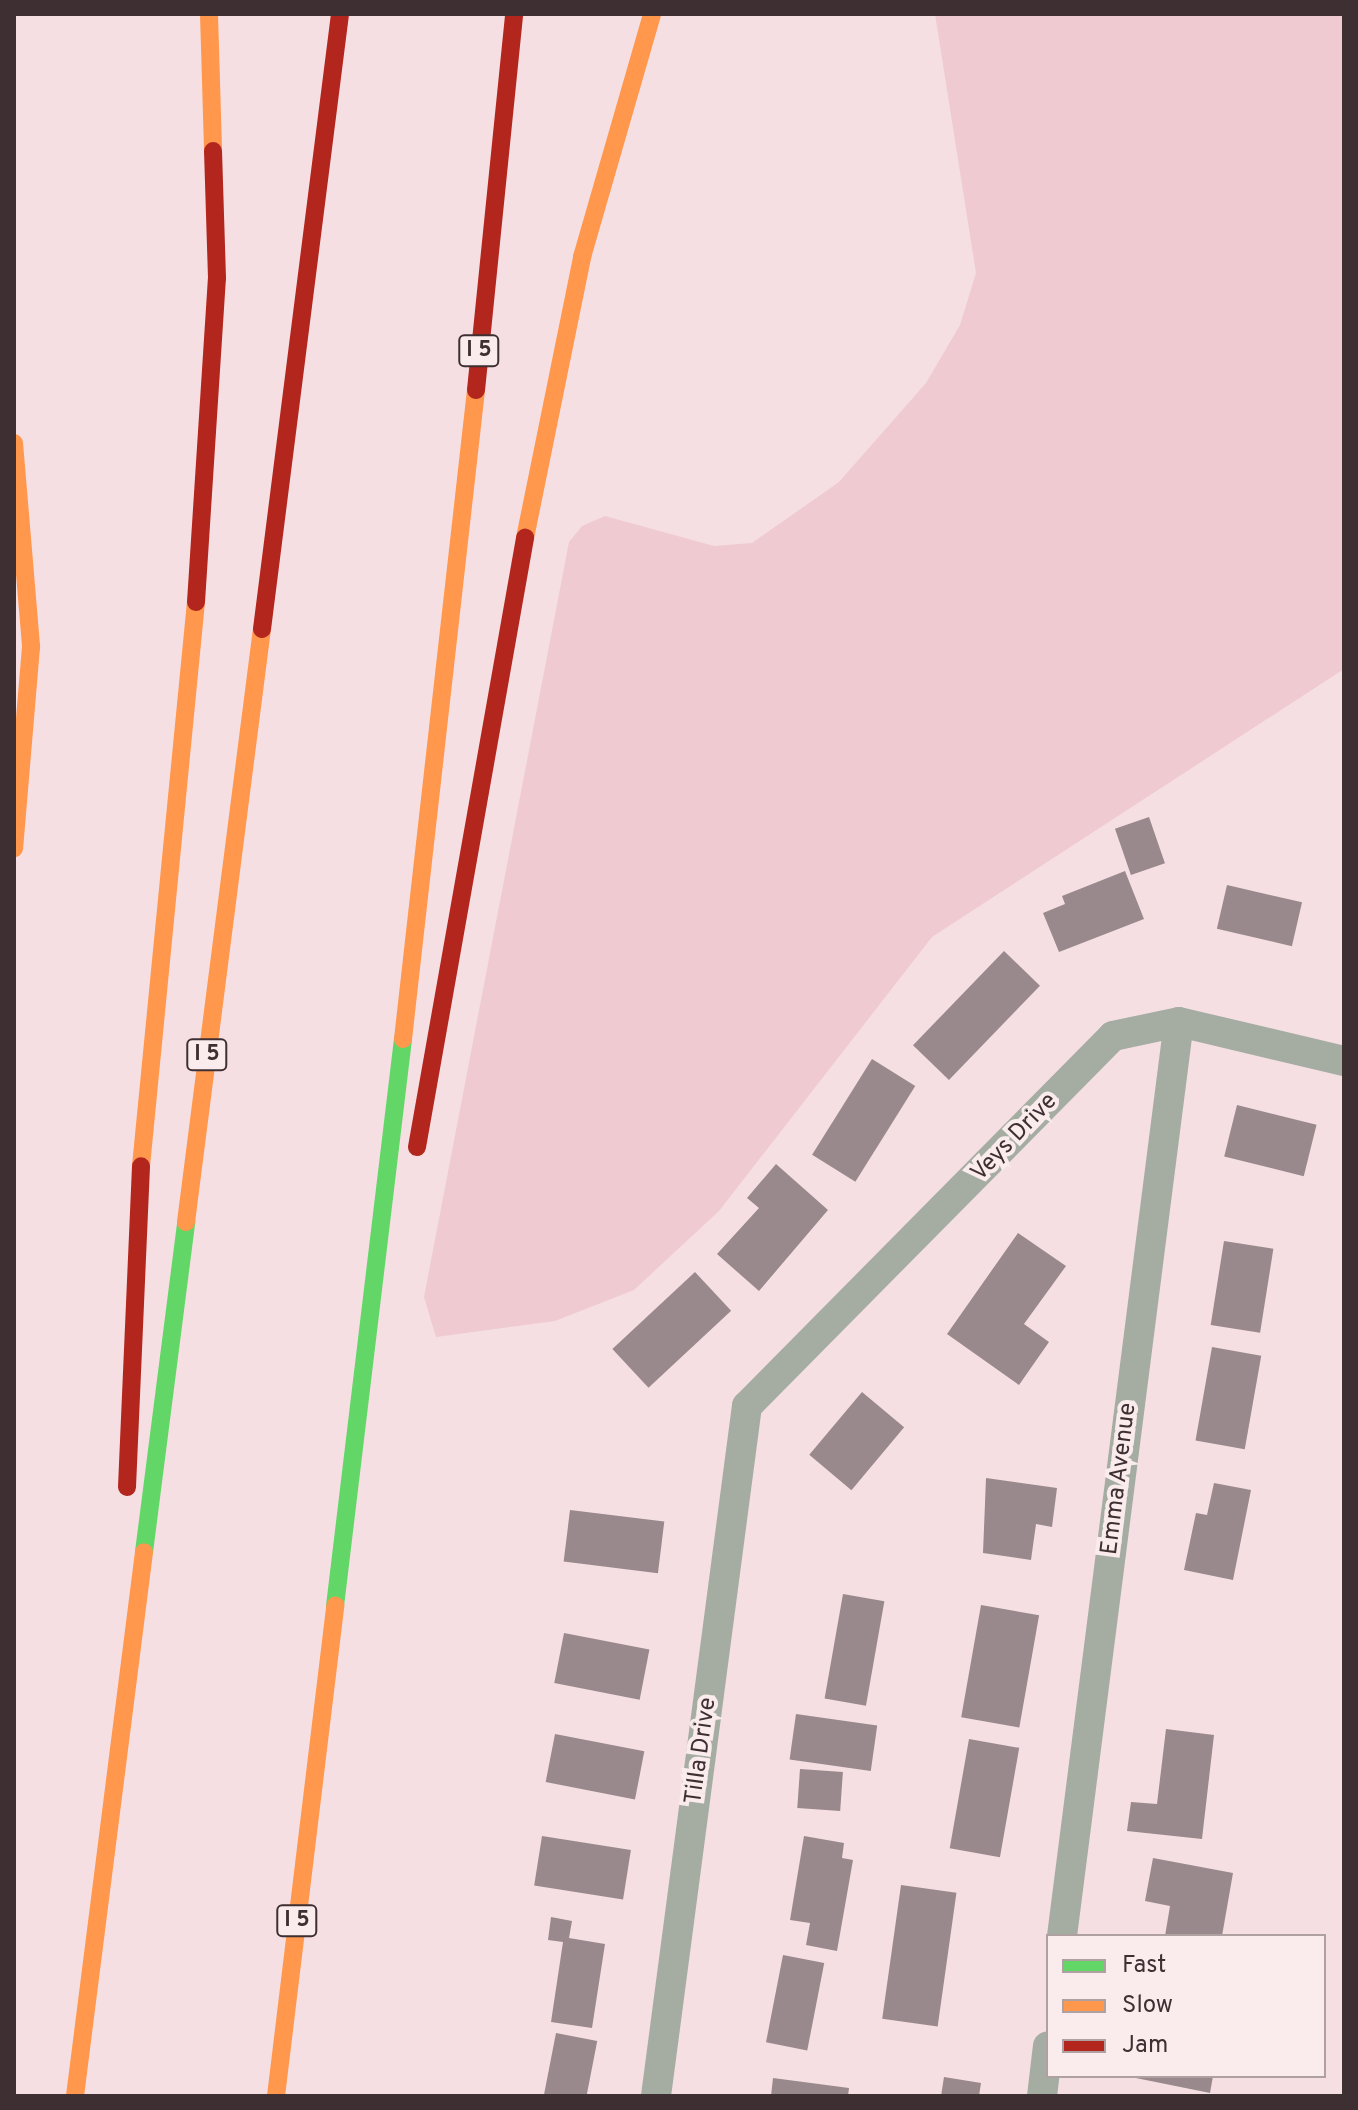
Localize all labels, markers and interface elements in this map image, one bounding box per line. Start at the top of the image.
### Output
road number: I 5 [457,333,501,369]
road number: I 5 [185,1037,229,1073]
street label: Veys Drive [966,1088,1064,1188]
street label: Emma Avenue [1096,1401,1144,1557]
street label: Tilla Drive [680,1696,724,1806]
road number: I 5 [275,1903,319,1939]
legend [1046,1934,1326,2078]
text: Fast [1122,1951,1166,1981]
text: Slow [1122,1991,1173,2021]
text: Jam [1122,2031,1168,2061]

